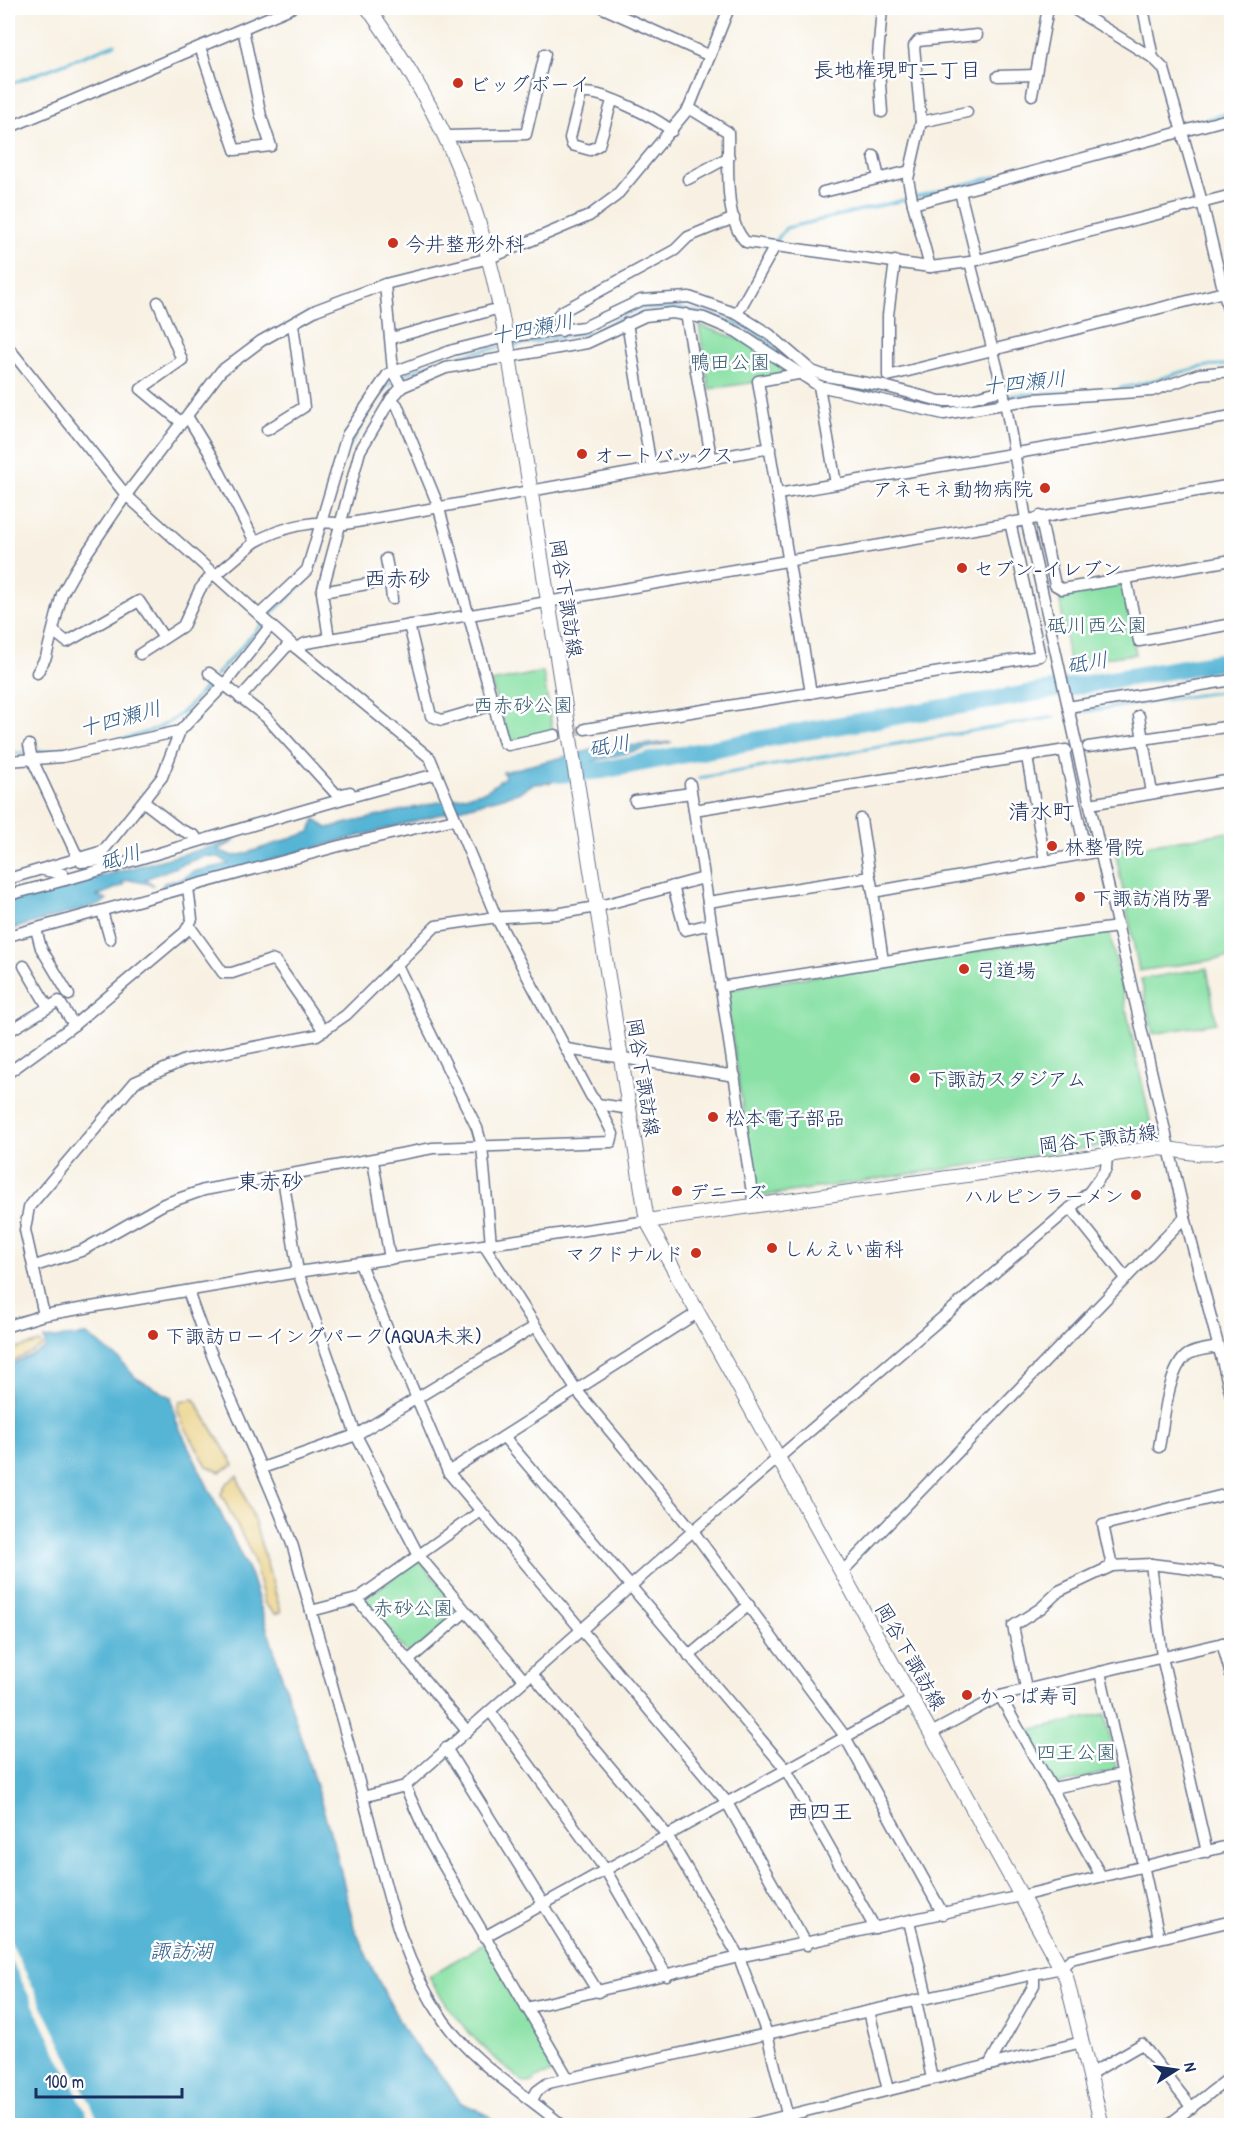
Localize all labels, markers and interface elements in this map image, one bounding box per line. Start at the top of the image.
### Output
district label: 長地権現町二丁目 [813,55,981,84]
place label: ビッグボーイ [470,70,590,97]
marker: ビッグボーイ [451,76,465,90]
place label: 今井整形外科 [405,230,525,257]
marker: 今井整形外科 [386,236,400,250]
water label: 十四瀬川 [488,306,576,350]
park label: 鴨田公園 [690,348,770,375]
water label: 十四瀬川 [981,363,1067,401]
place label: オートバックス [594,441,734,468]
marker: オートバックス [575,447,589,461]
place label: アネモネ動物病院 [873,475,1033,502]
marker: アネモネ動物病院 [1038,481,1052,495]
street label: 岡谷下諏訪線 [544,537,590,659]
place label: セブン-イレブン [974,555,1122,582]
marker: セブン-イレブン [955,561,969,575]
district label: 西赤砂 [364,563,430,593]
park label: 砥川西公園 [1047,611,1147,638]
water label: 砥川 [1064,644,1110,680]
park label: 西赤砂公園 [473,691,573,718]
water label: 十四瀬川 [76,693,164,743]
water label: 砥川 [586,727,632,763]
district label: 清水町 [1008,796,1074,826]
place label: 林整骨院 [1064,833,1144,860]
water label: 砥川 [96,837,144,877]
marker: 林整骨院 [1045,839,1059,853]
place label: 下諏訪消防署 [1092,884,1212,911]
marker: 下諏訪消防署 [1073,890,1087,904]
place label: 弓道場 [976,956,1036,983]
marker: 弓道場 [957,962,971,976]
street label: 岡谷下諏訪線 [621,1016,667,1138]
place label: 下諏訪スタジアム [927,1065,1087,1092]
marker: 下諏訪スタジアム [908,1071,922,1085]
place label: 松本電子部品 [725,1104,845,1131]
marker: 松本電子部品 [706,1110,720,1124]
street label: 岡谷下諏訪線 [1037,1117,1159,1159]
district label: 東赤砂 [237,1166,303,1196]
place label: デニーズ [689,1178,767,1205]
place label: ハルピンラーメン [964,1182,1124,1209]
marker: デニーズ [670,1184,684,1198]
marker: ハルピンラーメン [1129,1188,1143,1202]
place label: しんえい歯科 [784,1235,904,1262]
place label: マクドナルド [566,1240,684,1267]
marker: しんえい歯科 [765,1241,779,1255]
marker: マクドナルド [689,1246,703,1260]
place label: 下諏訪ローイングパーク(AQUA未来) [165,1322,482,1349]
marker: 下諏訪ローイングパーク(AQUA未来) [146,1328,160,1342]
park label: 赤砂公園 [373,1594,453,1621]
street label: 岡谷下諏訪線 [869,1597,953,1715]
place label: かっぱ寿司 [979,1682,1079,1709]
marker: かっぱ寿司 [960,1688,974,1702]
park label: 四王公園 [1036,1738,1116,1765]
district label: 西四王 [787,1796,853,1826]
water label: 諏訪湖 [150,1936,214,1965]
north arrow [1146,2040,1206,2100]
text: N [1179,2060,1202,2074]
scale bar [36,2061,182,2099]
text: 100 m [45,2069,84,2094]

